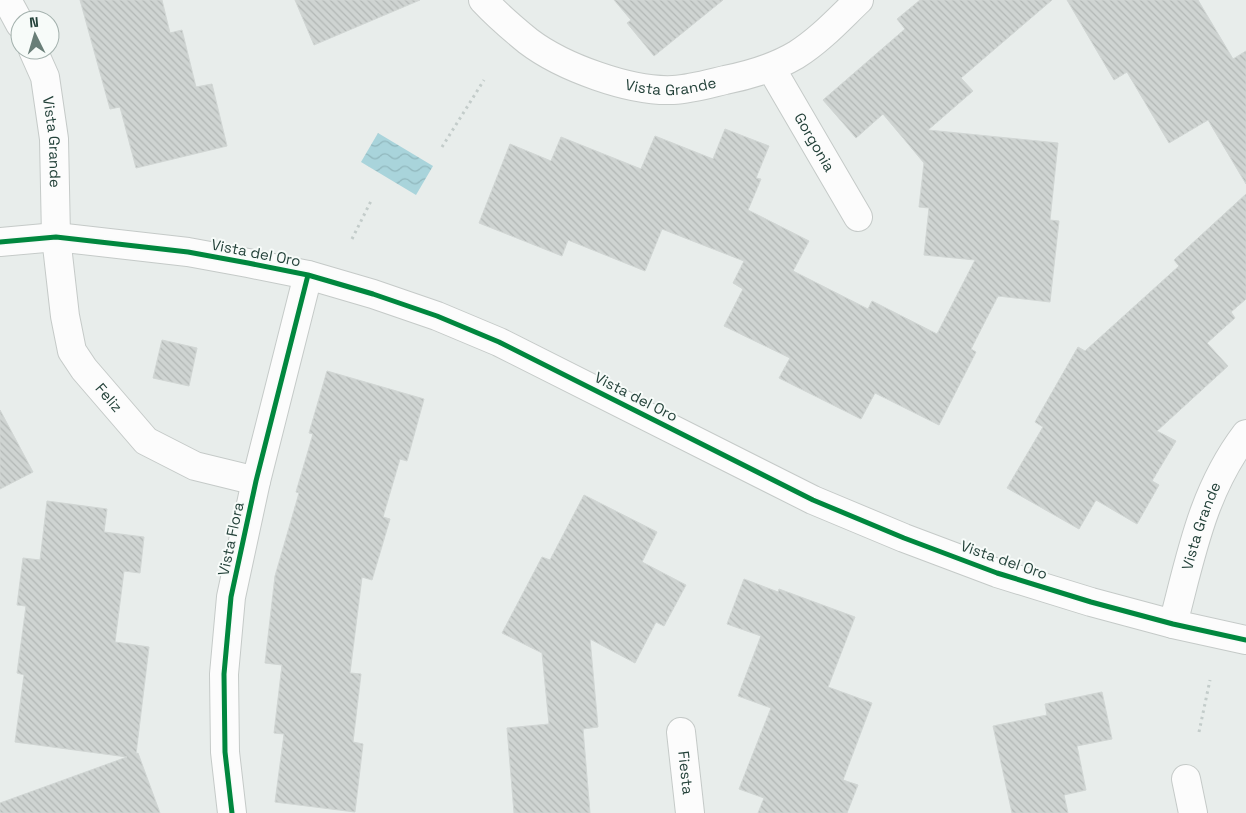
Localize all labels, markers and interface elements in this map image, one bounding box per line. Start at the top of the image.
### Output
north arrow [10,10,60,60]
text: N [28,13,39,31]
street label: Vista Grande [624,72,718,99]
street label: Vista Grande [39,95,65,188]
street label: Gorgonia [790,109,840,175]
street label: Vista del Oro [210,235,302,270]
street label: Vista del Oro [591,367,681,426]
street label: Feliz [91,379,127,416]
street label: Vista Grande [1177,479,1225,572]
street label: Vista Flora [213,500,248,578]
street label: Vista del Oro [958,536,1050,583]
street label: Fiesta [674,750,698,796]

